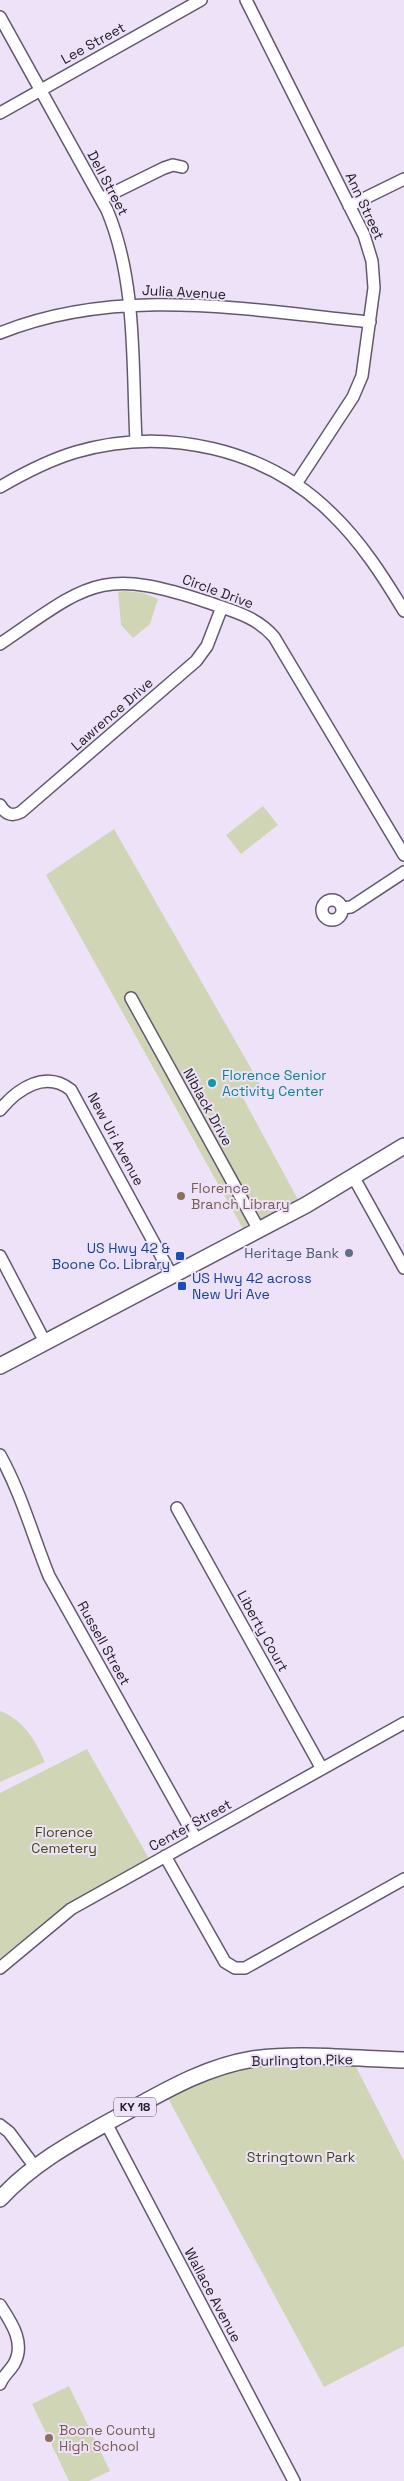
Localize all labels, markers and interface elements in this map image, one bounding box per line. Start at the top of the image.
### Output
street label: Lee Street [58,18,128,68]
street label: Dell Street [83,148,133,218]
street label: Ann Street [342,169,388,243]
street label: Julia Avenue [141,281,227,303]
street label: Circle Drive [180,570,256,612]
street label: Lawrence Drive [67,674,157,754]
street label: Niblack Drive [179,1065,237,1149]
place label: Florence Senior Activity Center [222,1066,327,1100]
marker: Florence Senior Activity Center [206,1077,218,1089]
street label: New Uri Avenue [84,1089,148,1189]
place label: Florence Branch Library [191,1179,290,1213]
marker: Florence Branch Library [175,1190,187,1202]
place label: US Hwy 42 & Boone Co. Library [52,1239,171,1273]
place label: Heritage Bank [244,1244,339,1262]
marker: Heritage Bank [343,1247,355,1259]
marker: US Hwy 42 & Boone Co. Library [174,1250,186,1262]
place label: US Hwy 42 across New Uri Ave [192,1269,312,1303]
marker: US Hwy 42 across New Uri Ave [176,1280,188,1292]
street label: Liberty Court [233,1587,293,1675]
street label: Russell Street [73,1598,135,1688]
street label: Center Street [145,1795,235,1855]
park label: Florence Cemetery [31,1823,97,1857]
street label: Burlington Pike [251,2050,353,2070]
road number: KY 18 [114,2098,156,2116]
park label: Stringtown Park [247,2148,356,2166]
street label: Wallace Avenue [181,2245,245,2345]
place label: Boone County High School [59,2421,156,2455]
marker: Boone County High School [43,2432,55,2444]

